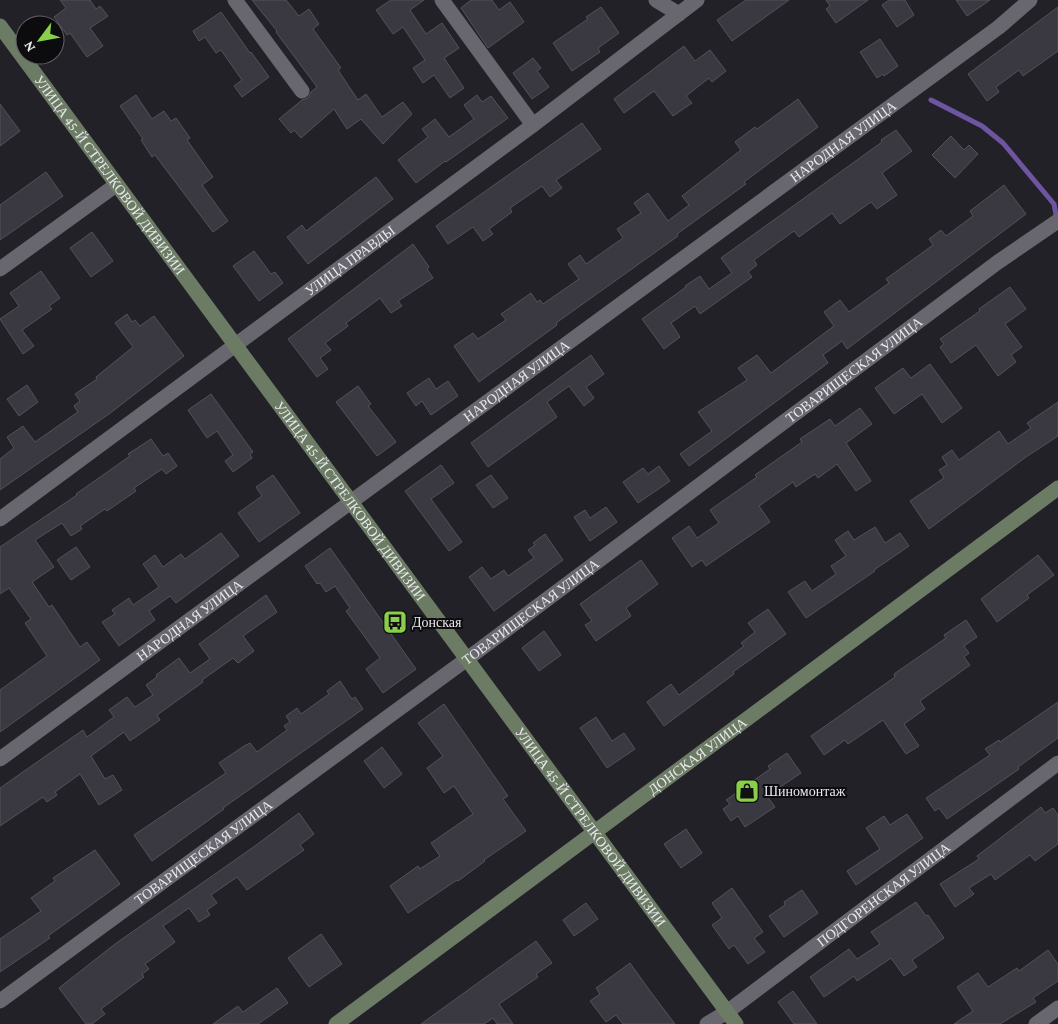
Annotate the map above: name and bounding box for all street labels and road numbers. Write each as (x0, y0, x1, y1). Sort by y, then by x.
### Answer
street label: УЛИЦА 45-Й СТРЕЛКОВОЙ ДИВИЗИИ (31, 72, 189, 278)
street label: НАРОДНАЯ УЛИЦА (787, 97, 900, 186)
street label: УЛИЦА ПРАВДЫ (302, 222, 398, 299)
street label: ТОВАРИЩЕСКАЯ УЛИЦА (782, 313, 926, 426)
street label: НАРОДНАЯ УЛИЦА (460, 336, 573, 425)
street label: УЛИЦА 45-Й СТРЕЛКОВОЙ ДИВИЗИИ (271, 398, 429, 604)
street label: ТОВАРИЩЕСКАЯ УЛИЦА (459, 555, 603, 668)
street label: НАРОДНАЯ УЛИЦА (133, 575, 246, 664)
street label: ДОНСКАЯ УЛИЦА (645, 713, 750, 798)
street label: УЛИЦА 45-Й СТРЕЛКОВОЙ ДИВИЗИИ (512, 724, 669, 930)
street label: ТОВАРИЩЕСКАЯ УЛИЦА (131, 796, 276, 908)
street label: ПОДГОРЕНСКАЯ УЛИЦА (814, 839, 954, 950)

